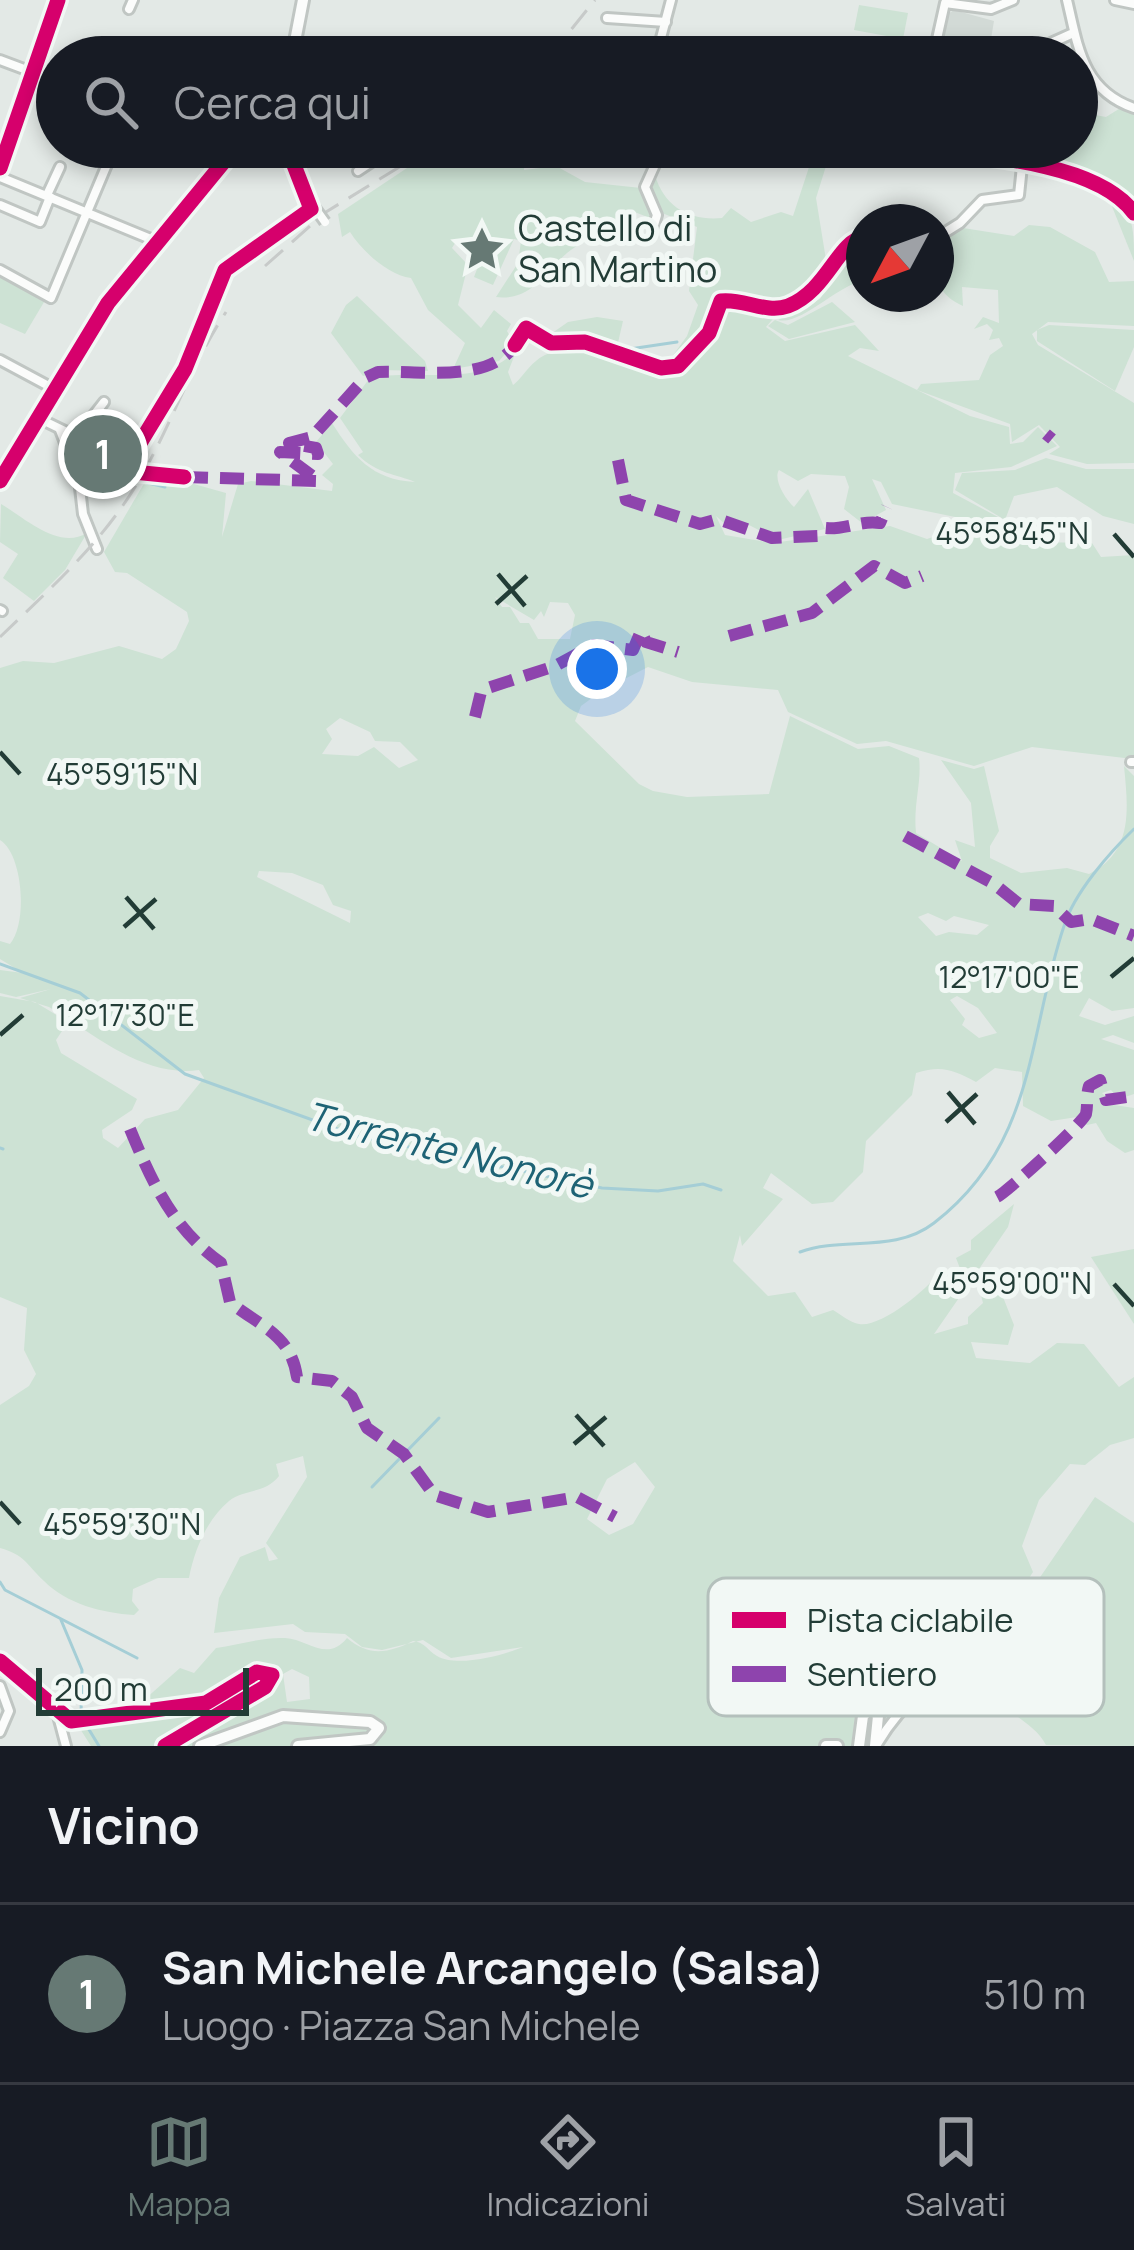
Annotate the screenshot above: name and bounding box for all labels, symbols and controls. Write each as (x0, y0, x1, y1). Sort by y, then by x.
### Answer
search box (36, 36, 1098, 168)
icon: search (78, 69, 144, 135)
text: Cerca qui (174, 71, 371, 133)
place label: Castello di San Martino (518, 203, 717, 293)
north arrow (846, 204, 954, 312)
place icon: Castello di San Martino (457, 224, 507, 274)
pin: 1 (64, 409, 142, 499)
text: 45°58'45"N (935, 512, 1089, 553)
your location (567, 639, 627, 699)
text: 45°59'15"N (46, 753, 198, 794)
text: 12°17'00"E (939, 956, 1079, 997)
text: 12°17'30"E (55, 994, 195, 1035)
water label: Torrente Nonorè (300, 1087, 601, 1211)
text: 45°59'00"N (932, 1262, 1092, 1303)
text: 45°59'30"N (43, 1503, 201, 1544)
legend (708, 1578, 1104, 1716)
text: Pista ciclabile (807, 1597, 1014, 1642)
text: Sentiero (807, 1651, 937, 1696)
scale bar (36, 1662, 249, 1715)
text: 200 m (54, 1666, 148, 1711)
text: Vicino (48, 1790, 200, 1859)
text: San Michele Arcangelo (Salsa) (162, 1936, 825, 1998)
text: 1 (78, 1967, 96, 2021)
text: 510 m (984, 1967, 1086, 2021)
text: Luogo · Piazza San Michele (162, 1998, 641, 2052)
tab: Mappa (128, 2109, 231, 2226)
tab: Indicazioni (487, 2109, 650, 2226)
tab: Salvati (905, 2109, 1006, 2226)

